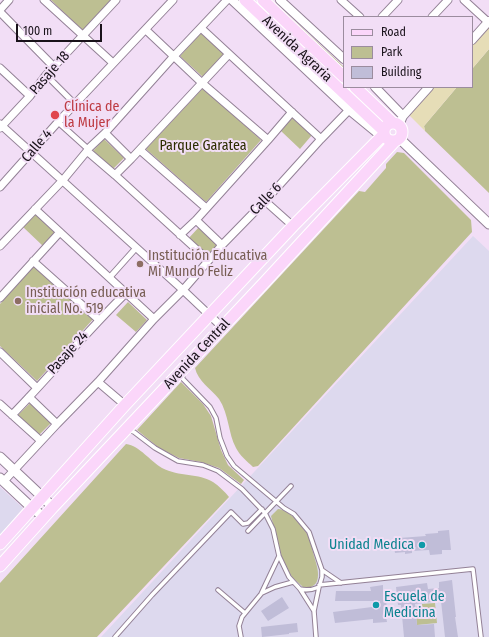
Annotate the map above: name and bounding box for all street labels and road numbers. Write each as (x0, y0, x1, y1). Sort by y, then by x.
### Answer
street label: Avenida Agraria (259, 12, 335, 86)
street label: Pasaje 18 (27, 48, 73, 98)
street label: Calle 4 (18, 126, 56, 166)
street label: Calle 6 (247, 179, 285, 219)
street label: Avenida Central (160, 316, 234, 392)
street label: Pasaje 24 (44, 328, 92, 378)

